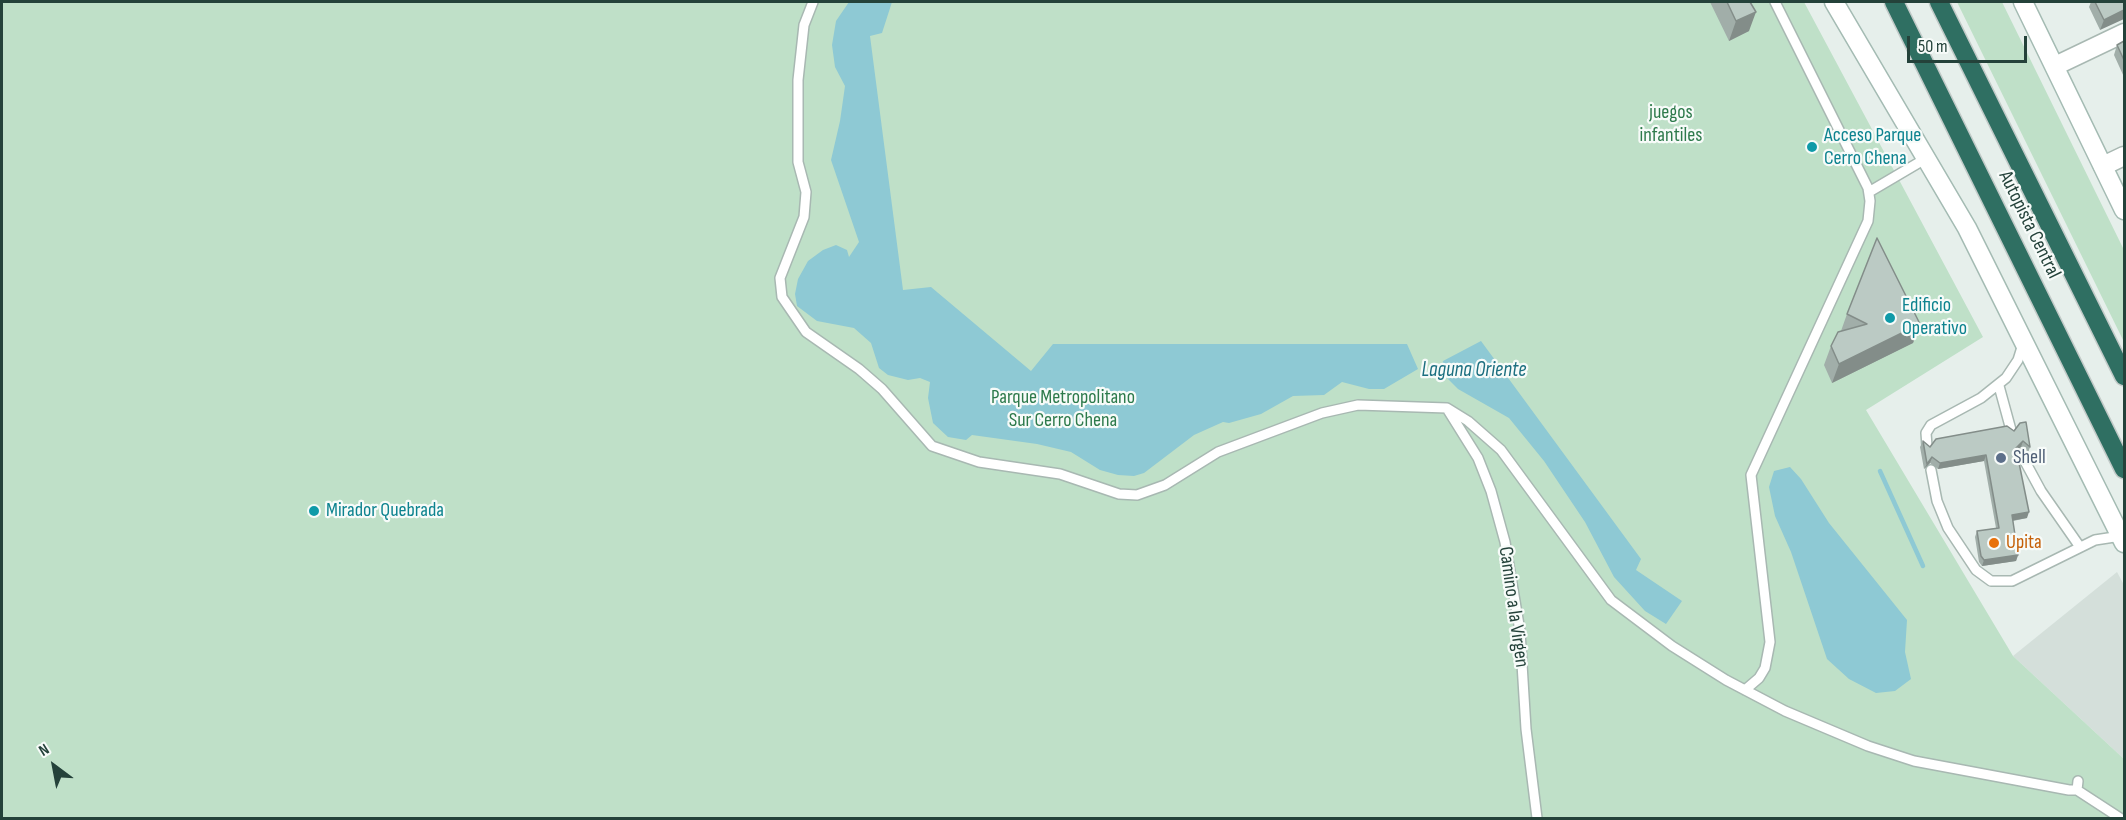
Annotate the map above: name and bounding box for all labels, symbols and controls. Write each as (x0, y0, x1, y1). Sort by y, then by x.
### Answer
scale bar (1910, 24, 2030, 62)
text: 50 m (1918, 36, 1948, 57)
park label: juegos infantiles (1640, 101, 1702, 148)
place label: Acceso Parque Cerro Chena (1824, 124, 1921, 171)
marker: Acceso Parque Cerro Chena (1805, 140, 1819, 154)
street label: Autopista Central (1993, 167, 2065, 283)
place label: Edificio Operativo (1902, 294, 1967, 341)
marker: Edificio Operativo (1883, 311, 1897, 325)
water label: Laguna Oriente (1422, 358, 1526, 384)
park label: Parque Metropolitano Sur Cerro Chena (991, 386, 1135, 433)
place label: Shell (2013, 446, 2046, 470)
marker: Shell (1994, 451, 2008, 465)
place label: Mirador Quebrada (326, 499, 444, 523)
marker: Mirador Quebrada (307, 504, 321, 518)
place label: Upita (2006, 531, 2042, 555)
marker: Upita (1987, 536, 2001, 550)
street label: Camino a la Virgen (1493, 545, 1533, 669)
north arrow (24, 736, 84, 796)
text: N (36, 740, 53, 761)

